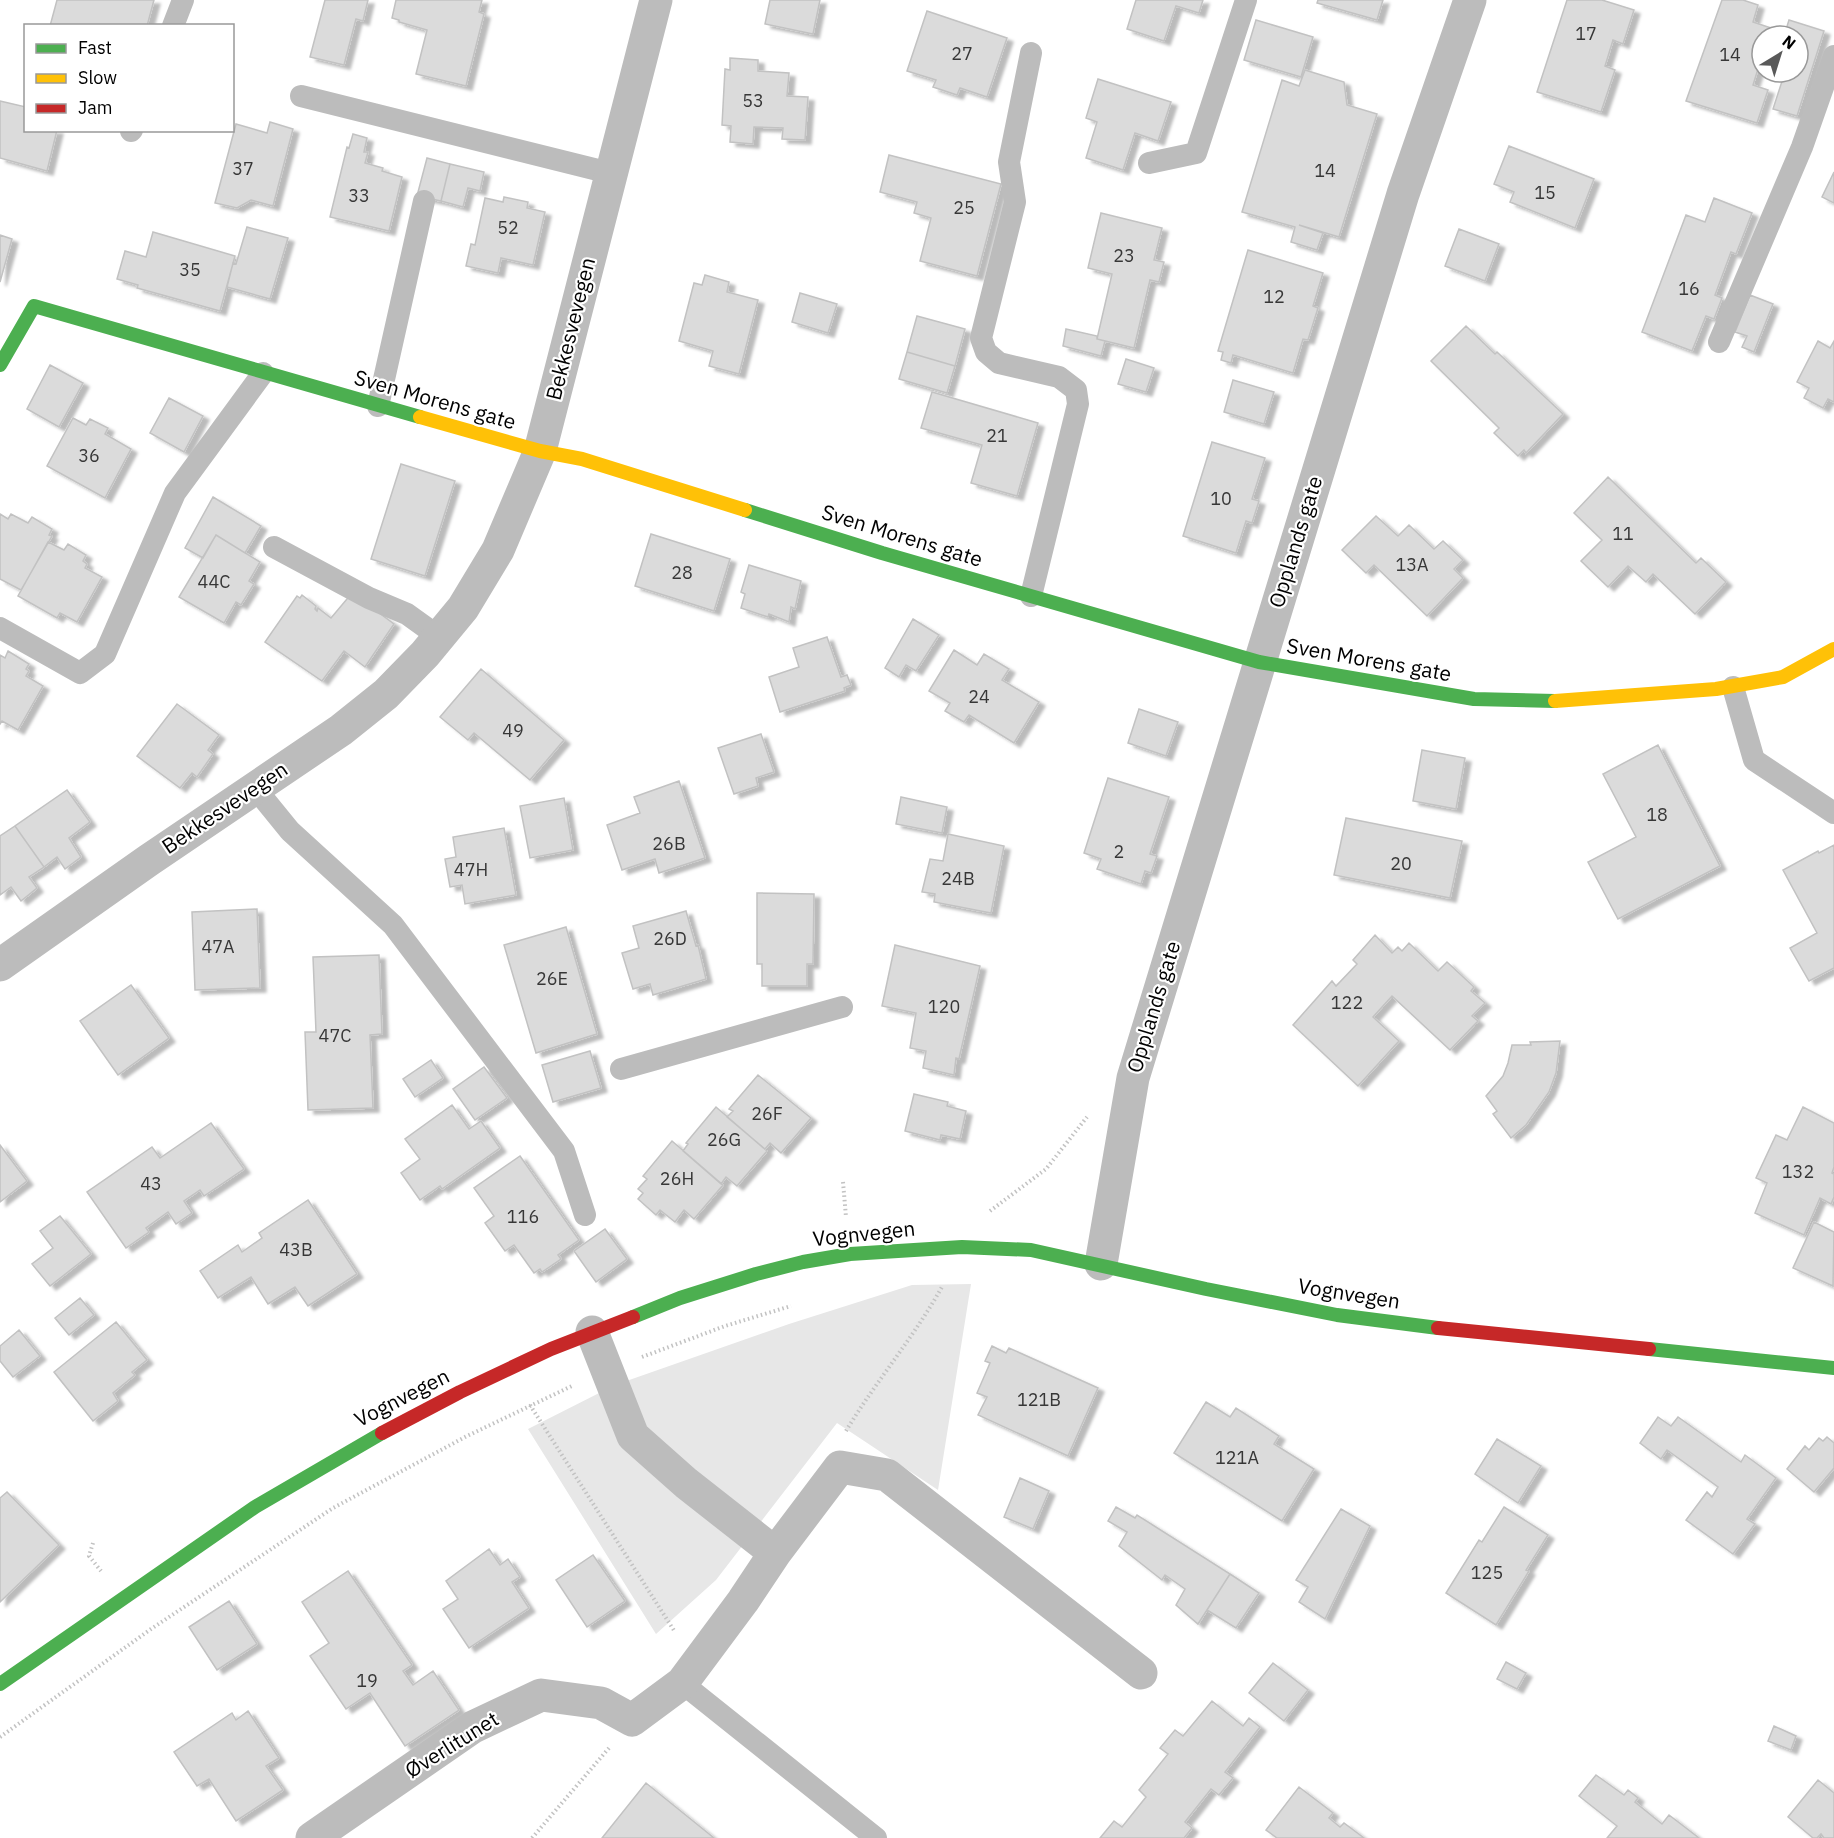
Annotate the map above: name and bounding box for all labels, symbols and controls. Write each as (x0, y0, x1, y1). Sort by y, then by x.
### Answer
house number: 17 (1575, 22, 1597, 45)
legend (24, 24, 234, 132)
north arrow (1750, 24, 1810, 84)
text: N (1779, 31, 1800, 54)
text: Fast (78, 36, 112, 59)
house number: 27 (951, 42, 973, 65)
house number: 14 (1719, 43, 1741, 66)
text: Slow (78, 66, 117, 89)
house number: 53 (742, 89, 764, 112)
text: Jam (78, 96, 113, 119)
house number: 37 (232, 157, 254, 180)
house number: 14 (1314, 159, 1336, 182)
house number: 15 (1534, 181, 1556, 204)
house number: 33 (348, 184, 370, 207)
house number: 25 (953, 196, 975, 219)
house number: 52 (497, 216, 519, 239)
house number: 23 (1113, 244, 1135, 267)
street label: Bekkesvevegen (539, 254, 601, 403)
house number: 35 (179, 258, 201, 281)
house number: 16 (1678, 277, 1700, 300)
house number: 12 (1263, 285, 1285, 308)
street label: Sven Morens gate (351, 363, 519, 435)
house number: 21 (986, 424, 1008, 447)
house number: 36 (78, 444, 100, 467)
street label: Opplands gate (1262, 472, 1328, 611)
house number: 10 (1210, 487, 1232, 510)
street label: Sven Morens gate (818, 497, 986, 573)
house number: 11 (1612, 522, 1634, 545)
house number: 13A (1395, 553, 1429, 576)
house number: 28 (671, 561, 693, 584)
house number: 44C (198, 570, 230, 593)
street label: Sven Morens gate (1285, 631, 1454, 687)
house number: 24 (968, 685, 990, 708)
house number: 49 (502, 719, 524, 742)
street label: Bekkesvevegen (156, 755, 293, 860)
house number: 18 (1646, 803, 1668, 826)
house number: 26B (652, 832, 686, 855)
house number: 2 (1114, 840, 1124, 863)
house number: 20 (1390, 852, 1412, 875)
house number: 47H (454, 858, 488, 881)
house number: 24B (941, 867, 975, 890)
house number: 26D (653, 927, 687, 950)
house number: 47A (201, 935, 235, 958)
street label: Opplands gate (1120, 937, 1186, 1076)
house number: 26E (536, 967, 568, 990)
house number: 122 (1331, 991, 1363, 1014)
house number: 120 (928, 995, 960, 1018)
house number: 47C (319, 1024, 351, 1047)
house number: 26F (751, 1102, 783, 1125)
house number: 26G (707, 1128, 741, 1151)
house number: 132 (1782, 1160, 1814, 1183)
house number: 26H (660, 1167, 694, 1190)
house number: 43 (140, 1172, 162, 1195)
house number: 116 (507, 1205, 539, 1228)
street label: Vognvegen (811, 1214, 917, 1252)
house number: 43B (279, 1238, 313, 1261)
street label: Vognvegen (1296, 1271, 1402, 1315)
street label: Vognvegen (349, 1361, 454, 1433)
house number: 121B (1017, 1388, 1061, 1411)
house number: 121A (1215, 1446, 1259, 1469)
house number: 125 (1471, 1561, 1503, 1584)
house number: 19 (356, 1669, 378, 1692)
street label: Øverlitunet (399, 1704, 504, 1784)

